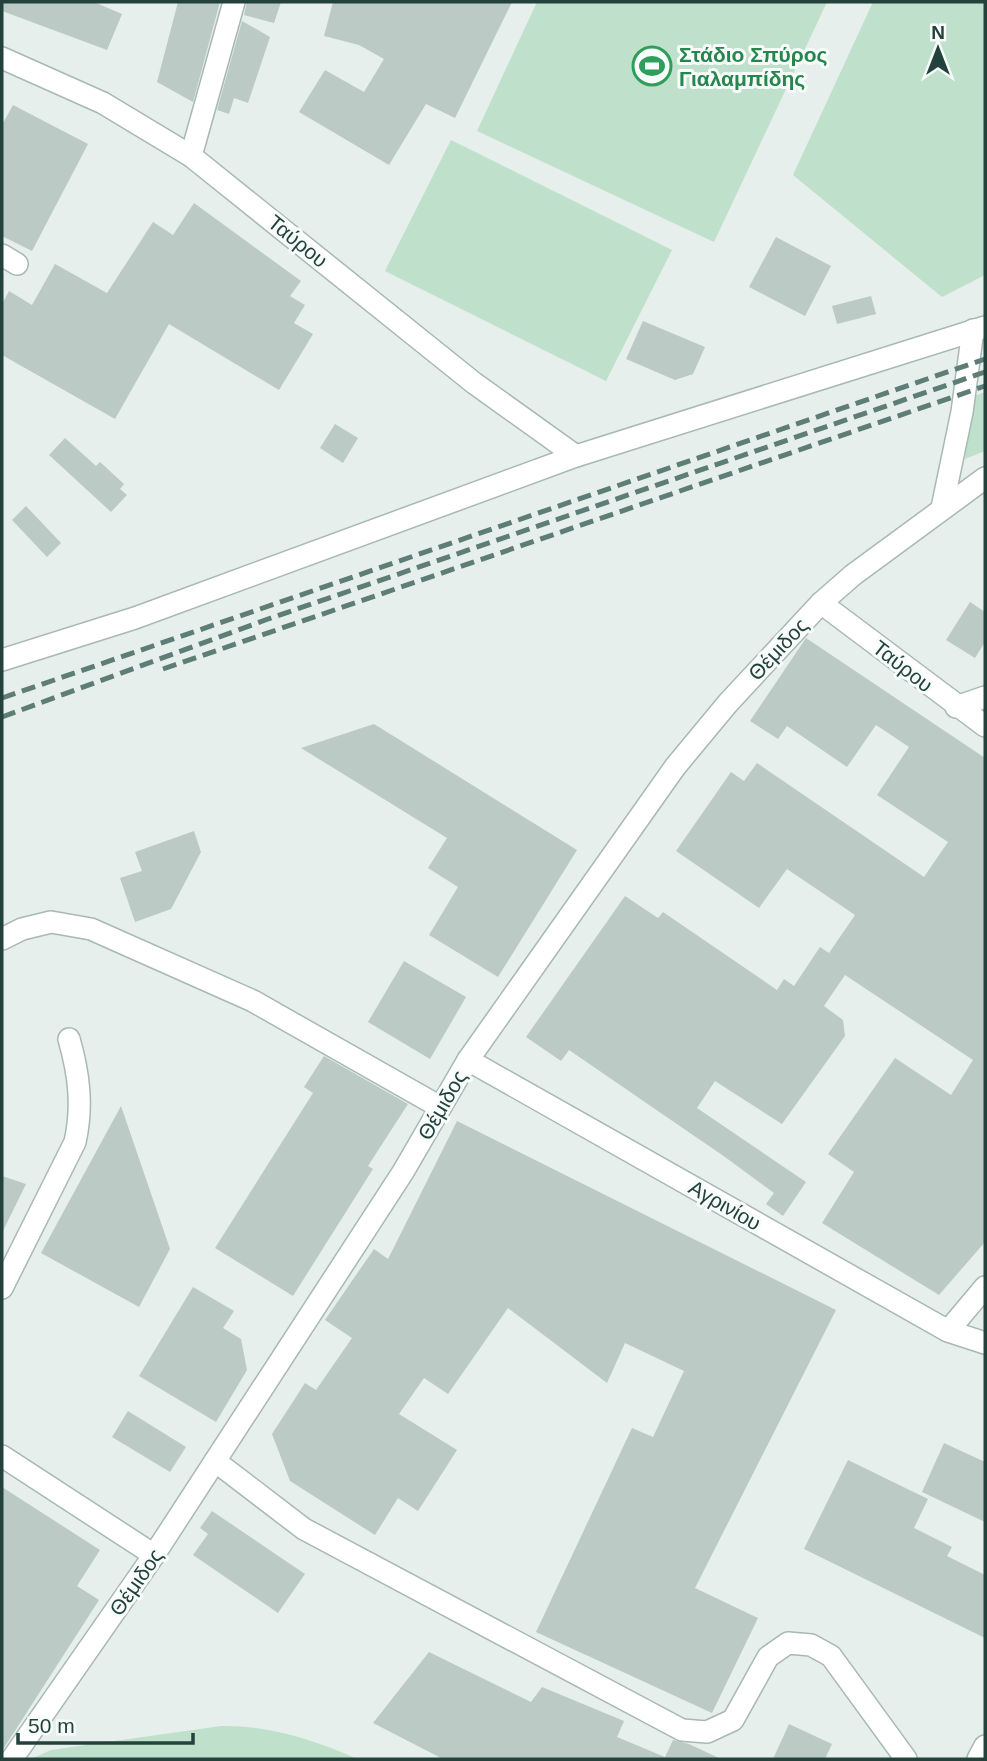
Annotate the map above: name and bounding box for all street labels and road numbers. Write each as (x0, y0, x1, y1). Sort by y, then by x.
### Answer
street label: Ταύρου (264, 210, 332, 272)
street label: Θέμιδος (744, 613, 812, 685)
street label: Ταύρου (869, 636, 937, 696)
street label: Θέμιδος (413, 1066, 471, 1144)
street label: Αγρινίου (685, 1175, 765, 1235)
street label: Θέμιδος (105, 1544, 167, 1620)

